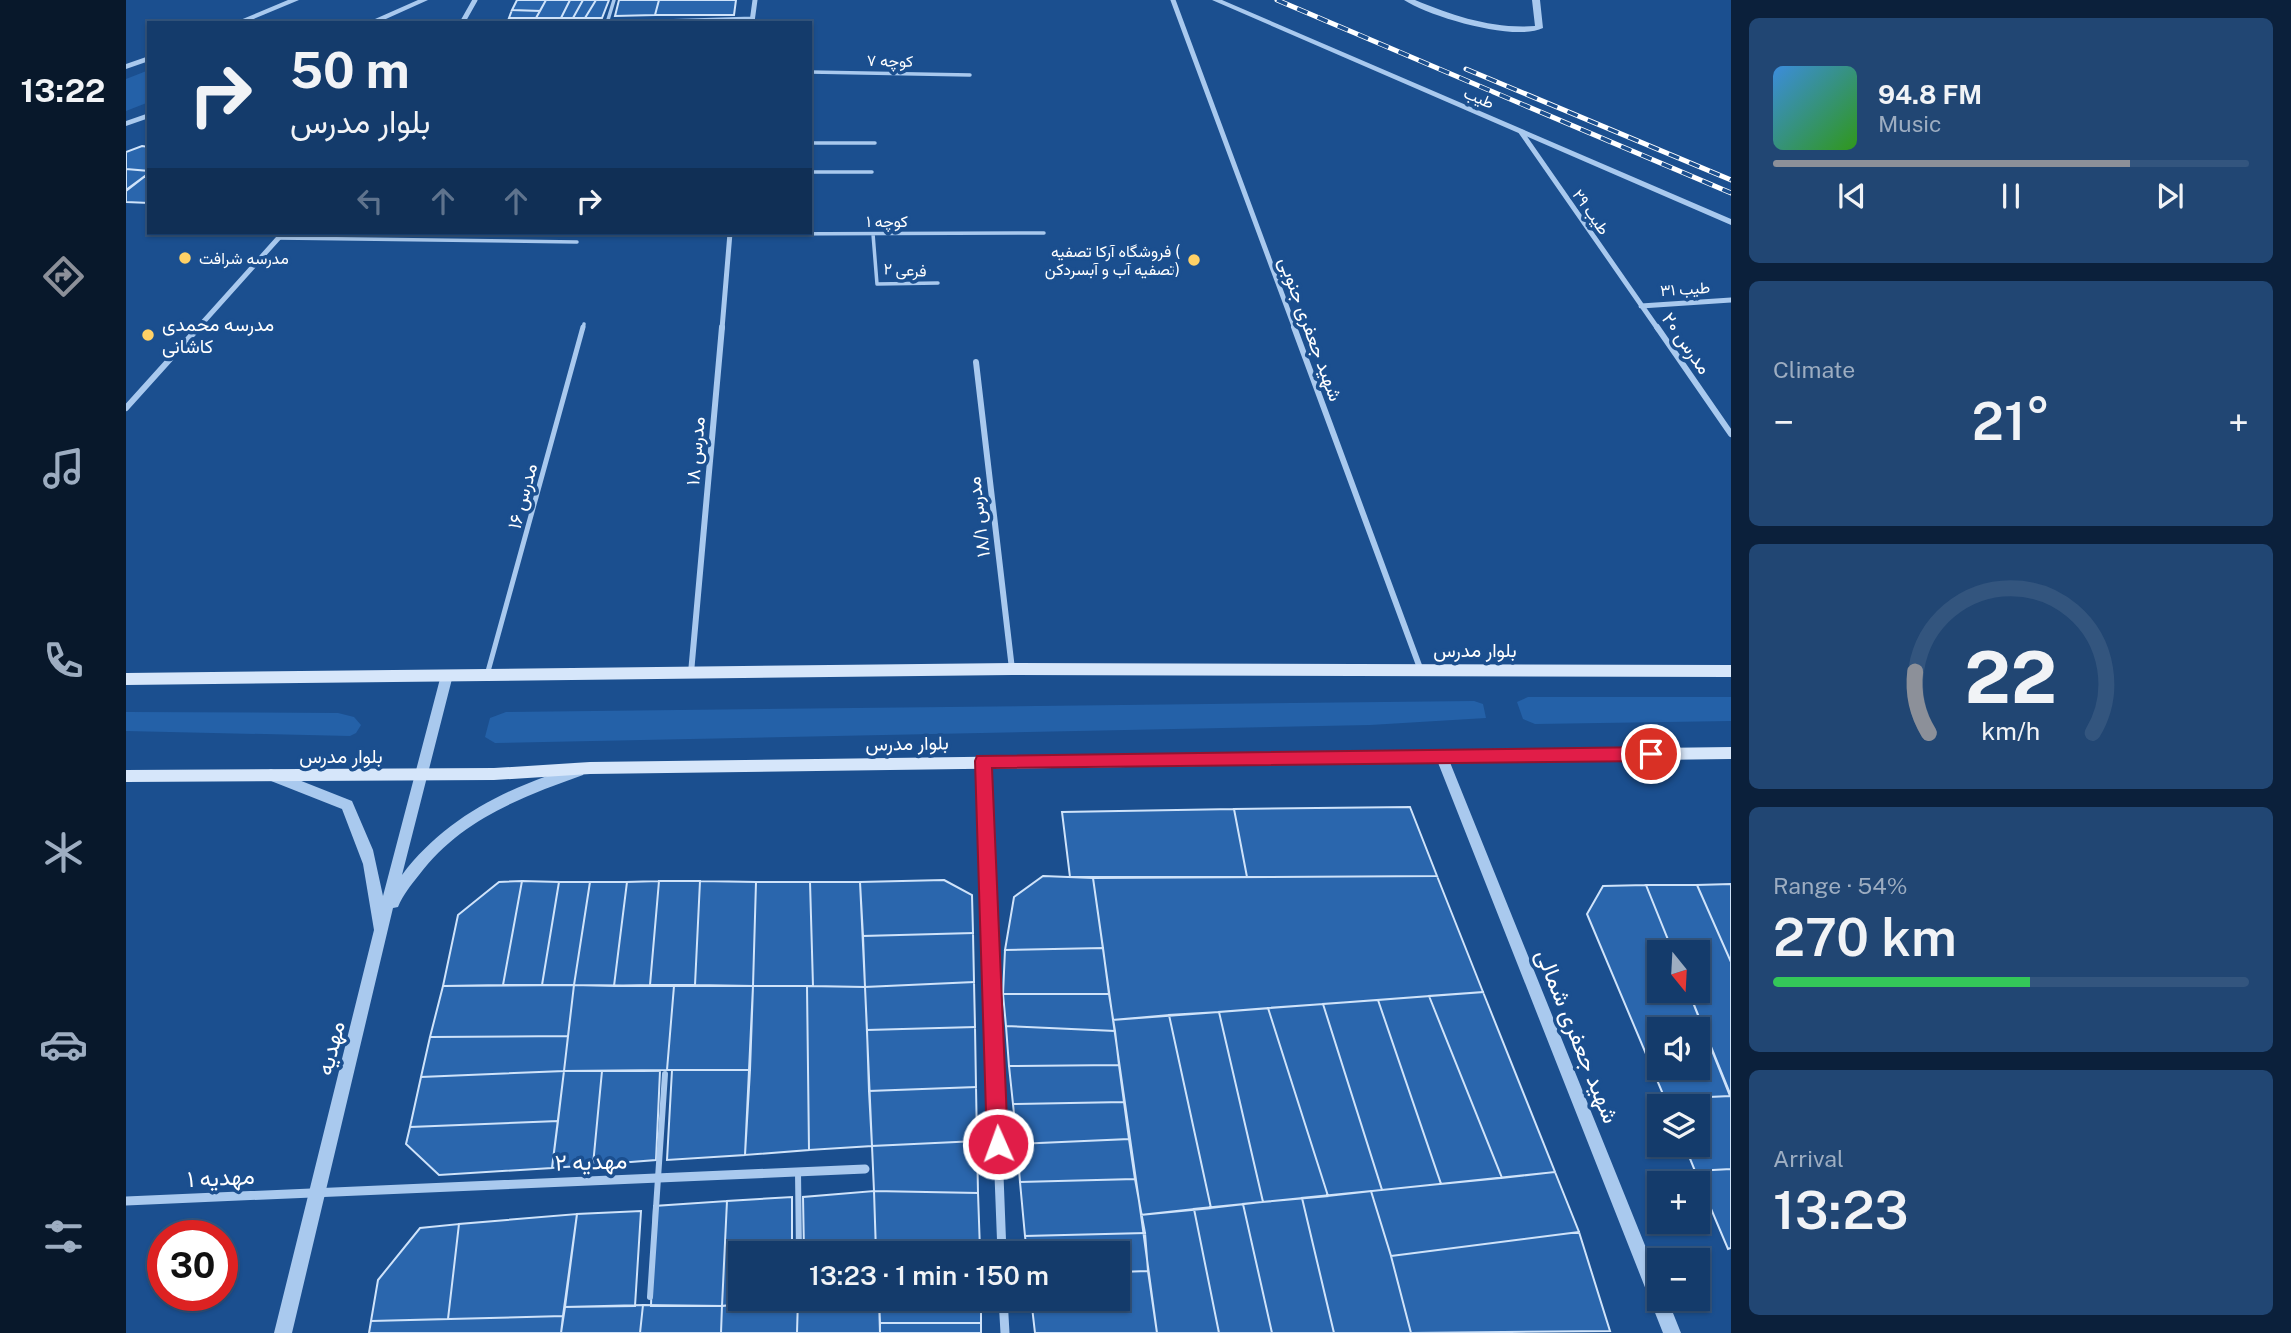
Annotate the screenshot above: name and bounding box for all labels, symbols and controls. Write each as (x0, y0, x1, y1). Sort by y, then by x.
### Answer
text: 50 m (290, 41, 410, 99)
icon: right (175, 49, 266, 140)
street label: کوچه ۷ (867, 51, 913, 73)
text: 13:22 (21, 72, 105, 109)
text: 94.8 FM (1878, 79, 1982, 110)
street label: طیب (1461, 83, 1497, 113)
text: بلوار مدرس (290, 103, 430, 140)
text: Music (1878, 110, 1942, 137)
icon: previous (1833, 177, 1871, 215)
icon: pause (1992, 177, 2030, 215)
icon: next (2151, 177, 2189, 215)
icon: left (351, 182, 389, 220)
icon: ahead (424, 182, 462, 220)
icon: ahead (497, 182, 535, 220)
icon: right (570, 182, 608, 220)
street label: طیب ۲۹ (1569, 186, 1613, 238)
street label: کوچه ۱ (866, 212, 908, 233)
place label: فروشگاه آرکا تصفیه ( تصفیه آب و آبسردکن) (1045, 242, 1180, 280)
place label: مدرسه شرافت (199, 249, 289, 269)
marker: مدرسه شرافت (177, 250, 193, 266)
icon: directions (39, 252, 88, 301)
marker: فروشگاه آرکا تصفیه ( تصفیه آب و آبسردکن) (1186, 252, 1202, 268)
street label: شهید جعفری جنوبی (1274, 254, 1347, 404)
street label: فرعی ۲ (883, 259, 927, 282)
street label: طیب ۳۱ (1659, 278, 1711, 300)
street label: مدرس ۲۰ (1657, 308, 1716, 379)
place label: مدرسه محمدی کاشانی (162, 313, 274, 358)
marker: مدرسه محمدی کاشانی (140, 327, 156, 343)
text: Climate (1773, 356, 1855, 383)
text: 21° (1972, 391, 2050, 452)
text: − (1773, 400, 1794, 445)
text: + (2228, 400, 2249, 445)
street label: مدرس ۱۸ (681, 416, 710, 486)
icon: music (39, 444, 88, 493)
street label: مدرس ۱۶ (503, 461, 542, 531)
street label: مدرس ۱۸/۱ (962, 475, 995, 559)
text: 22 (1965, 634, 2057, 719)
icon: phone (39, 636, 88, 685)
street label: بلوار مدرس (1433, 639, 1517, 662)
text: km/h (1982, 715, 2040, 745)
pin (1621, 724, 1681, 784)
street label: بلوار مدرس (865, 731, 949, 756)
icon: arrive (1632, 735, 1670, 773)
street label: بلوار مدرس (299, 745, 383, 768)
icon: climate (39, 828, 88, 877)
text: Range · 54% (1773, 872, 1907, 899)
text: 270 km (1773, 907, 1957, 968)
north arrow (1647, 940, 1710, 1003)
map controls (1647, 940, 1710, 1311)
street label: شهید جعفری شمالی (1529, 945, 1625, 1128)
button: sound (1647, 1017, 1710, 1080)
street label: مهدیه (310, 1018, 352, 1078)
icon: car (39, 1020, 88, 1069)
button: layers (1647, 1094, 1710, 1157)
position arrow (961, 1107, 1035, 1181)
text: Arrival (1773, 1145, 1844, 1172)
street label: مهدیه ۲ (554, 1146, 628, 1178)
street label: مهدیه ۱ (187, 1162, 255, 1194)
button: + (1647, 1171, 1710, 1234)
text: 13:23 (1773, 1180, 1908, 1241)
icon: filters (39, 1212, 88, 1261)
speed limit sign: 30 (147, 1220, 238, 1311)
button: − (1647, 1248, 1710, 1311)
text: 13:23 · 1 min · 150 m (809, 1260, 1049, 1291)

